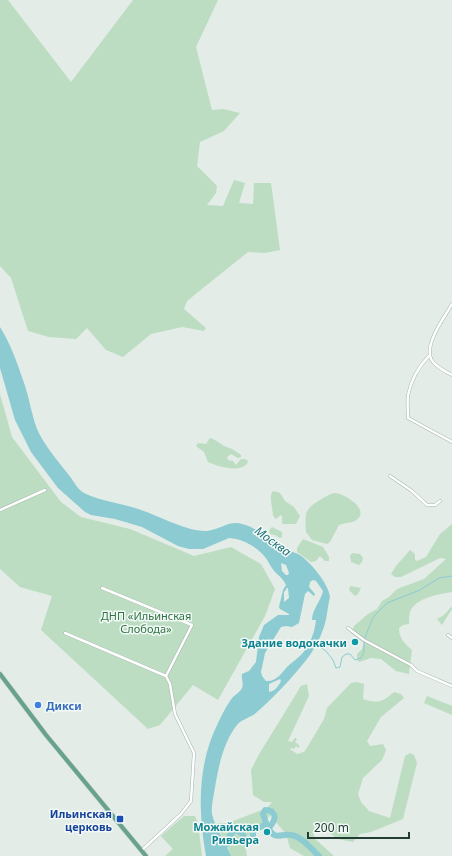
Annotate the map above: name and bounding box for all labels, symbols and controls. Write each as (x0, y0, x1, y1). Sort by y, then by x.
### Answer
water label: Москва (251, 522, 295, 560)
park label: ДНП «Ильинская Слобода» (101, 608, 191, 636)
place label: Здание водокачки (242, 635, 347, 650)
marker: Здание водокачки (350, 637, 360, 647)
place label: Дикси (46, 698, 82, 713)
marker: Дикси (33, 700, 43, 710)
place label: Ильинская церковь (50, 806, 112, 834)
marker: Ильинская церковь (115, 814, 125, 824)
scale bar (308, 814, 409, 840)
place label: Можайская Ривьера (193, 819, 259, 847)
text: 200 m (314, 819, 349, 836)
marker: Можайская Ривьера (262, 827, 272, 837)

